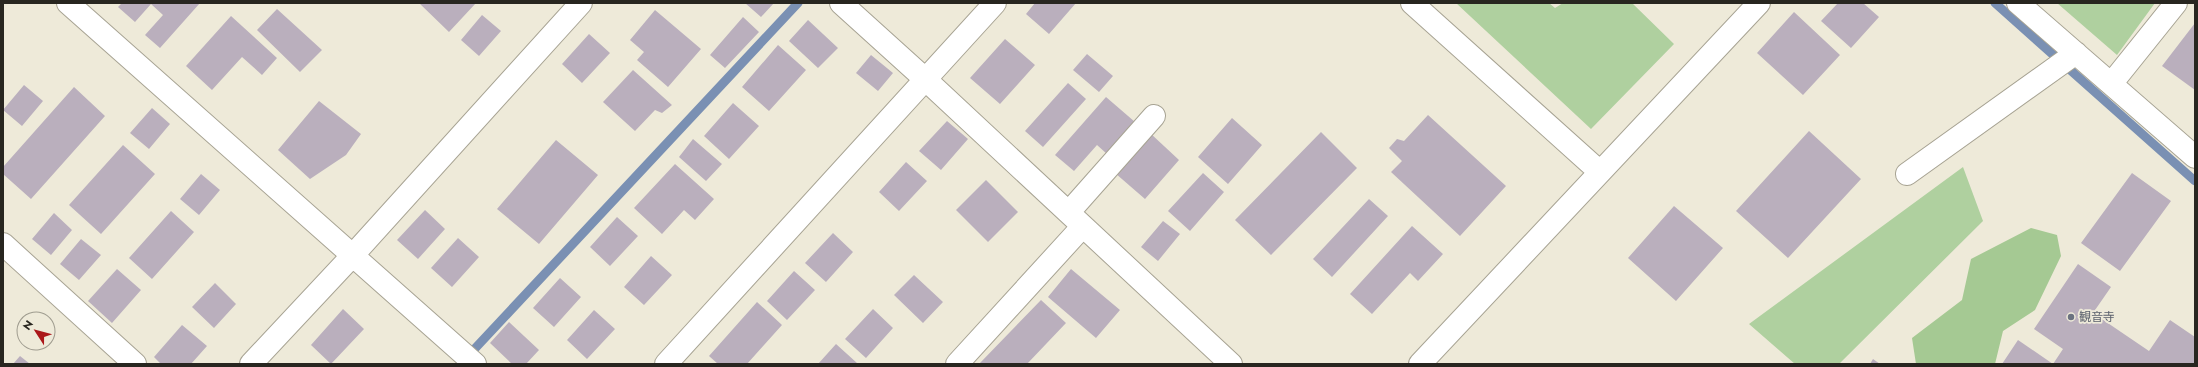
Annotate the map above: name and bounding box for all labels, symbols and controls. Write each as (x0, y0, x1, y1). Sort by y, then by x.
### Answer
place label: 観音寺 (2079, 308, 2115, 326)
north arrow (16, 311, 56, 351)
marker: 観音寺 (2066, 312, 2076, 322)
text: N (19, 317, 37, 333)

